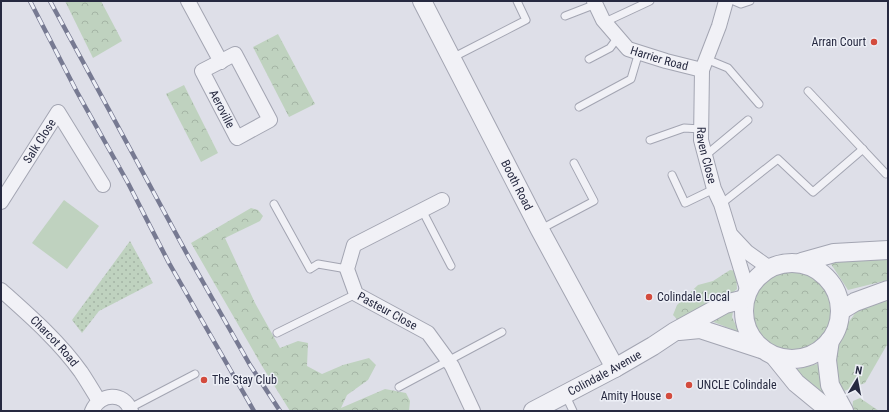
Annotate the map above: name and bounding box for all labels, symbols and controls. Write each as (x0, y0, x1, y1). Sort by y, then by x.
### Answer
place label: Arran Court (812, 35, 866, 49)
marker: Arran Court (869, 37, 879, 47)
street label: Harrier Road (629, 43, 690, 73)
street label: Aeroville (206, 88, 238, 131)
street label: Salk Close (20, 116, 59, 166)
street label: Raven Close (694, 127, 719, 186)
street label: Booth Road (498, 157, 536, 213)
street label: Pasteur Close (355, 289, 420, 333)
place label: Colindale Local (657, 290, 730, 304)
marker: Colindale Local (644, 292, 654, 302)
street label: Charcot Road (27, 313, 81, 369)
street label: Colindale Avenue (565, 347, 644, 399)
north arrow (837, 360, 877, 400)
text: N (854, 364, 863, 378)
place label: The Stay Club (212, 373, 277, 387)
marker: The Stay Club (199, 375, 209, 385)
place label: UNCLE Colindale (697, 378, 777, 392)
marker: UNCLE Colindale (684, 380, 694, 390)
place label: Amity House (601, 389, 661, 403)
marker: Amity House (664, 391, 674, 401)

